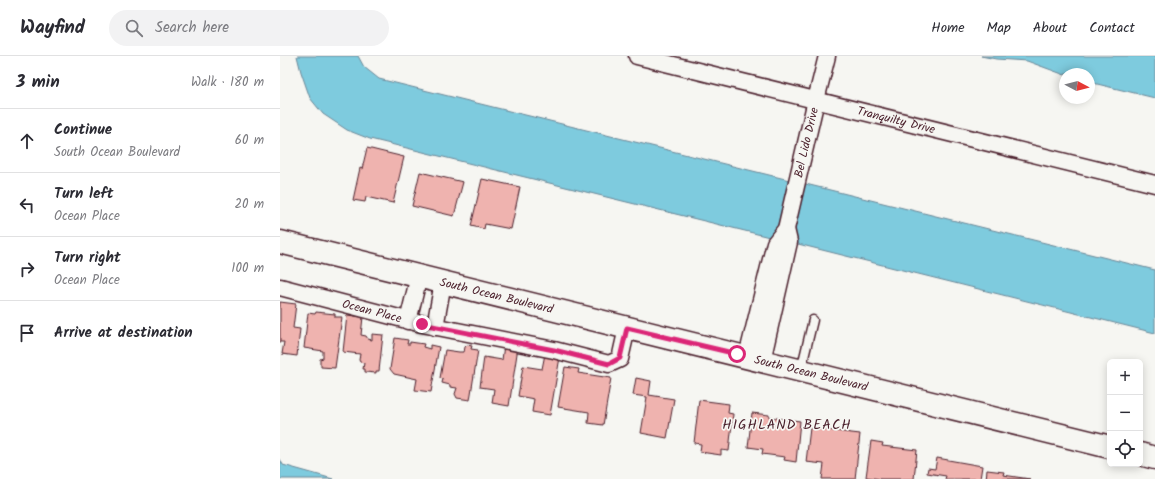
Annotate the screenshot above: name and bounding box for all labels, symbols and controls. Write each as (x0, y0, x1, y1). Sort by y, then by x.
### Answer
search box (109, 10, 389, 46)
text: Wayfind (20, 13, 85, 43)
text: Search here (155, 16, 229, 40)
icon: search (123, 17, 145, 39)
text: Home (931, 17, 965, 39)
text: Map (987, 17, 1011, 39)
text: About (1033, 17, 1067, 39)
text: Contact (1089, 17, 1135, 39)
north arrow (1059, 68, 1095, 104)
text: 3 min (16, 69, 60, 96)
text: Walk · 180 m (191, 72, 264, 93)
street label: Tranquilty Drive (855, 101, 938, 139)
street label: Bel Lido Drive (789, 105, 824, 180)
text: Continue (54, 118, 112, 142)
icon: ahead (16, 130, 38, 152)
text: 60 m (235, 130, 264, 151)
text: South Ocean Boulevard (54, 142, 180, 163)
text: Turn left (54, 182, 114, 206)
icon: left (16, 194, 38, 216)
text: 20 m (234, 194, 264, 215)
text: Ocean Place (54, 206, 120, 227)
text: Turn right (54, 246, 121, 270)
icon: right (16, 258, 38, 280)
text: 100 m (231, 258, 264, 279)
text: Ocean Place (54, 270, 120, 291)
street label: South Ocean Boulevard (438, 272, 556, 319)
street label: Ocean Place (340, 294, 404, 328)
route end (413, 315, 431, 333)
text: Arrive at destination (54, 321, 193, 345)
icon: arrive (16, 322, 38, 344)
route start (728, 345, 746, 363)
street label: South Ocean Boulevard (752, 350, 871, 397)
map controls (1107, 359, 1143, 467)
button: + (1107, 359, 1143, 395)
button: − (1107, 395, 1143, 431)
district label: HIGHLAND BEACH (722, 414, 852, 436)
button: locate (1107, 431, 1143, 467)

